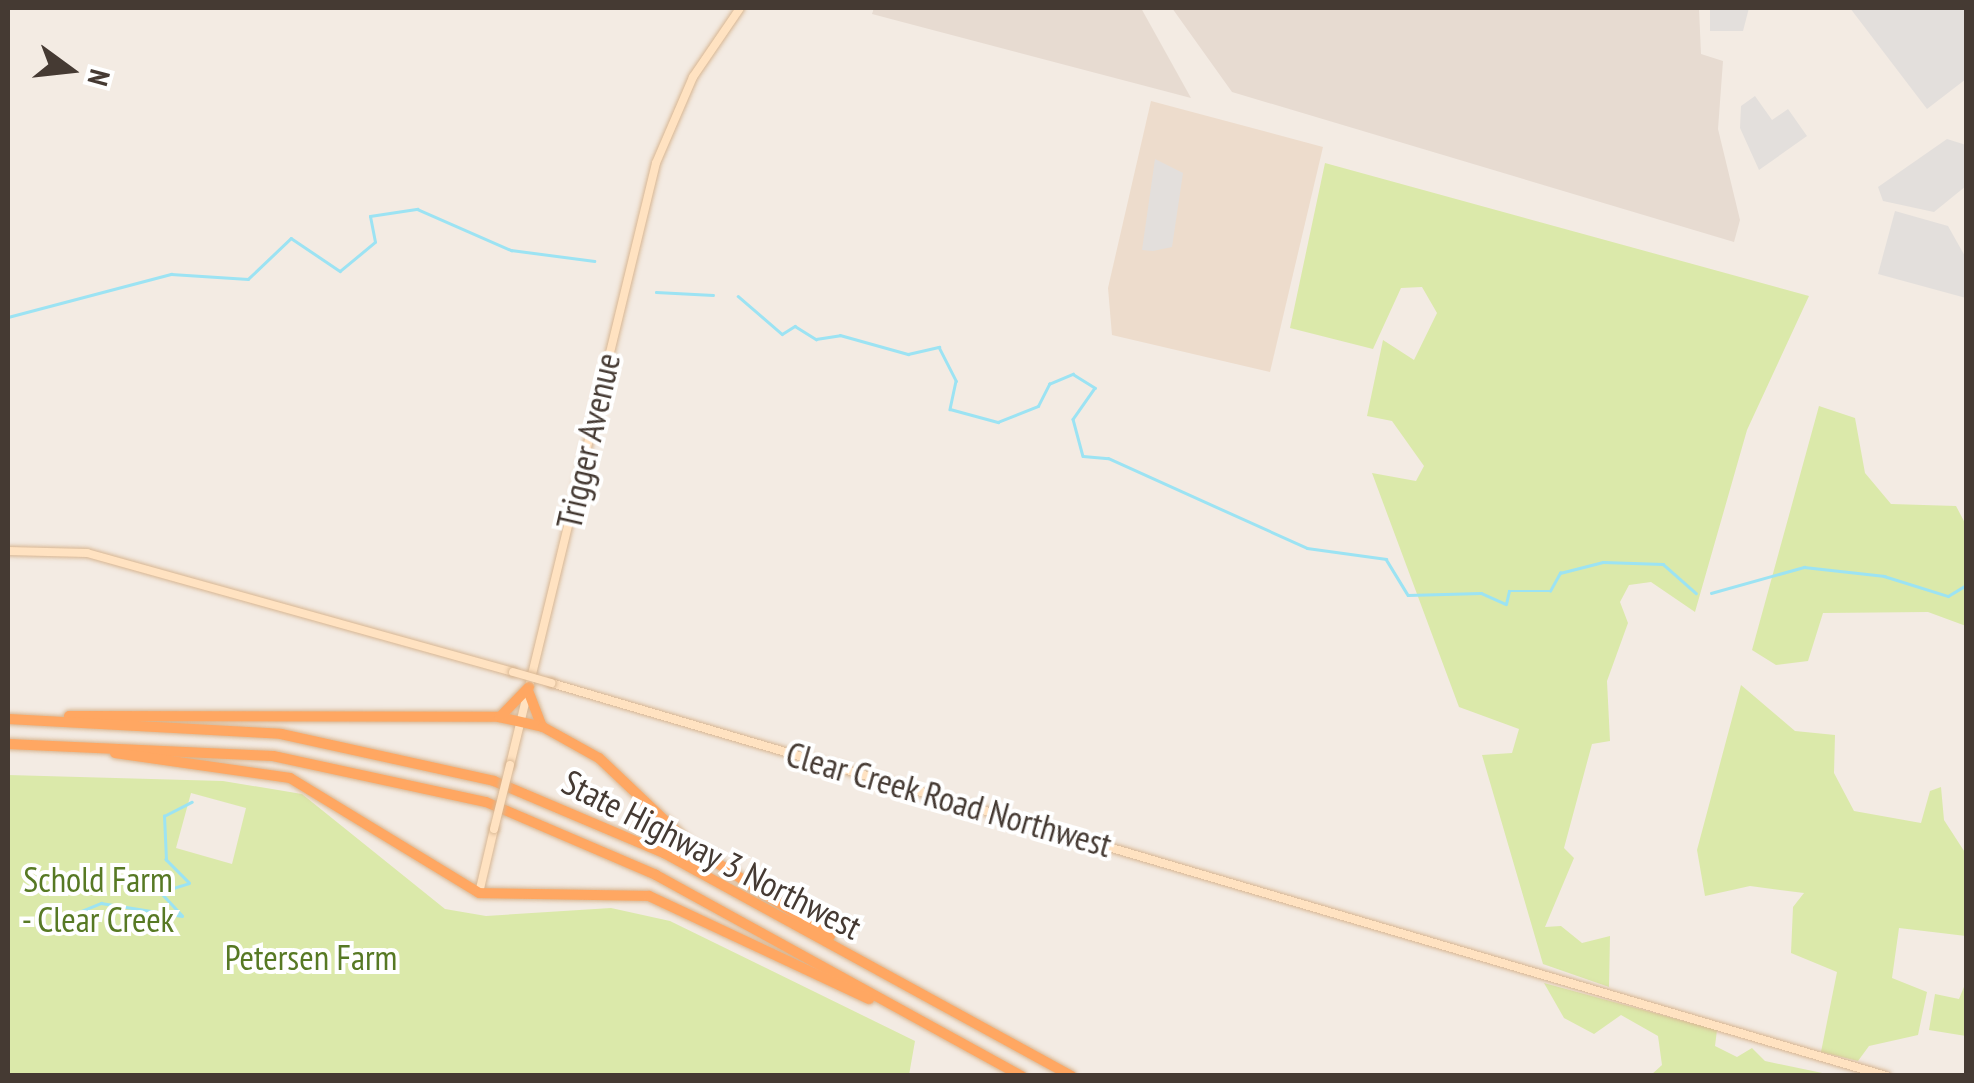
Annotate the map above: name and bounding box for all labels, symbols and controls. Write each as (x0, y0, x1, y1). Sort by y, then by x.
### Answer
north arrow (20, 20, 120, 120)
text: N (80, 66, 119, 90)
street label: Trigger Avenue (547, 349, 629, 533)
street label: Clear Creek Road Northwest (781, 732, 1117, 866)
street label: State Highway 3 Northwest (555, 760, 869, 948)
park label: Schold Farm - Clear Creek (21, 858, 175, 940)
park label: Petersen Farm (225, 936, 397, 978)

